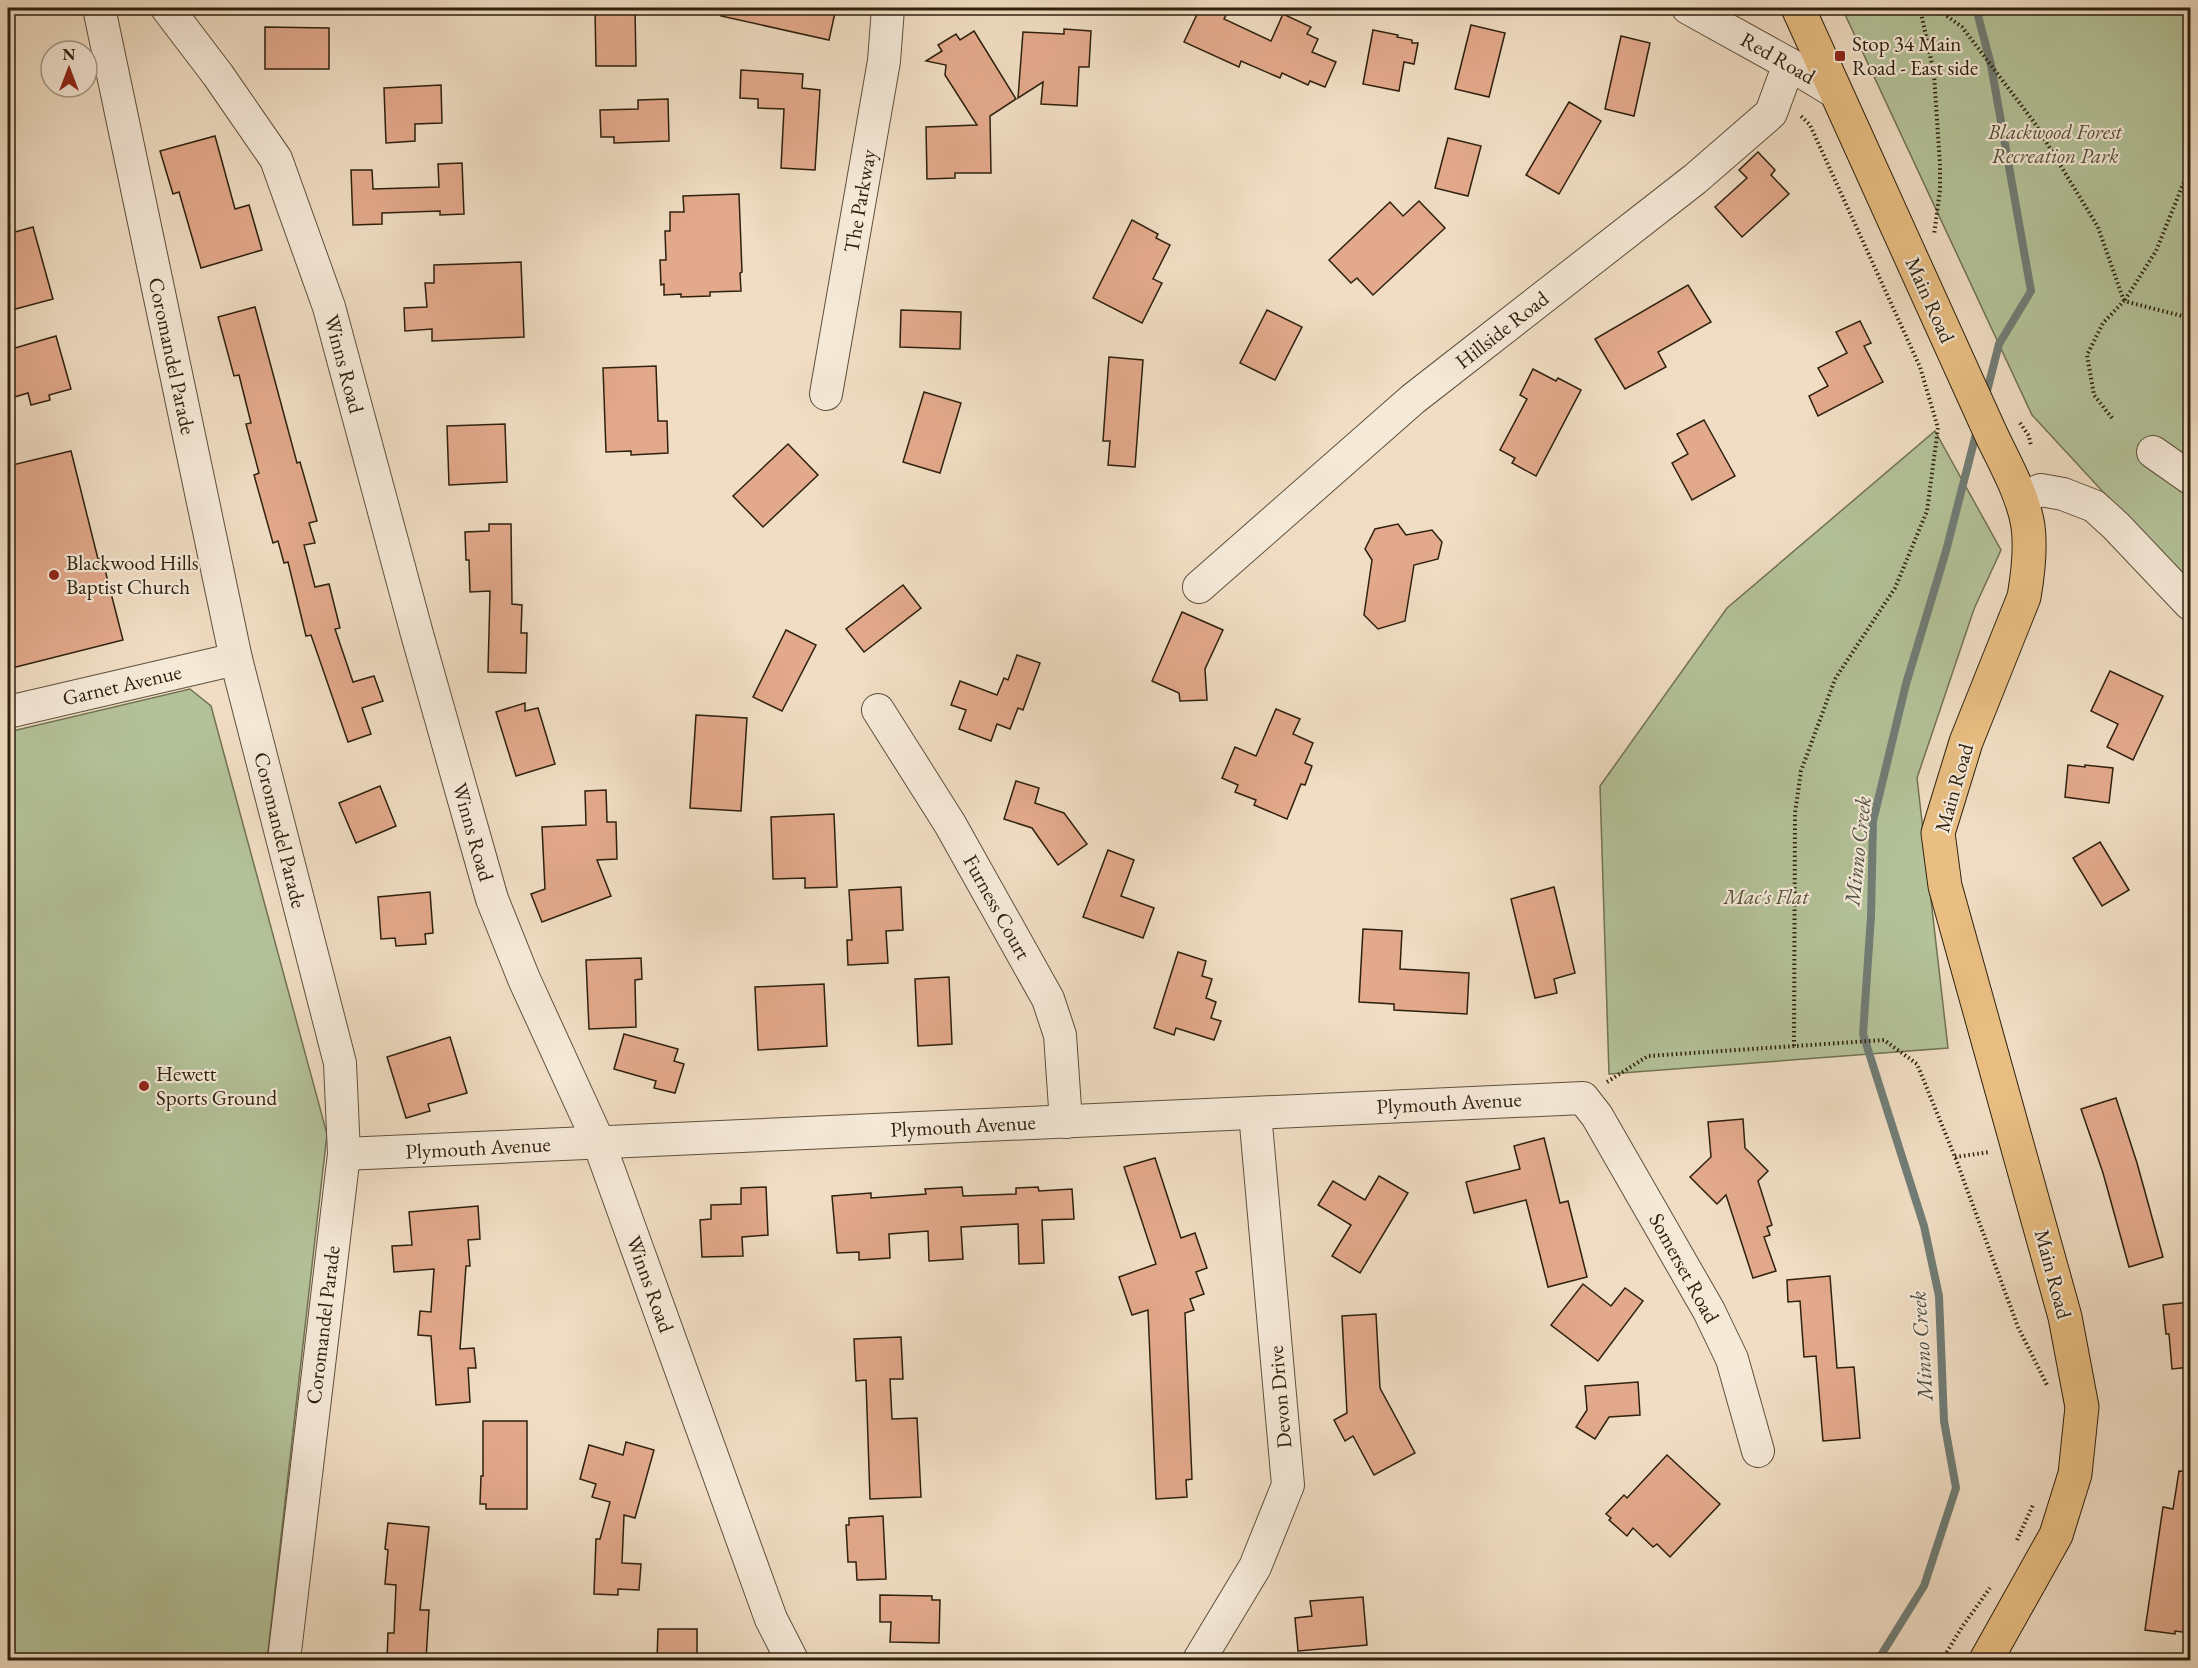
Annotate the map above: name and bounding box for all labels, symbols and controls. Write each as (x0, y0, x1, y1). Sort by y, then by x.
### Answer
street label: Red Road (1736, 25, 1821, 90)
place label: Stop 34 Main Road - East side (1852, 30, 1978, 81)
north arrow (39, 39, 99, 99)
text: N (63, 44, 76, 65)
marker: Stop 34 Main Road - East side (1833, 49, 1847, 63)
park label: Blackwood Forest Recreation Park (1987, 118, 2123, 169)
street label: The Parkway (837, 146, 882, 255)
street label: Main Road (1900, 253, 1962, 347)
street label: Coromandel Parade (143, 275, 202, 437)
street label: Hillside Road (1450, 285, 1554, 374)
street label: Winns Road (318, 312, 371, 417)
place label: Blackwood Hills Baptist Church (66, 549, 199, 600)
marker: Blackwood Hills Baptist Church (47, 568, 61, 582)
street label: Garnet Avenue (60, 658, 184, 711)
street label: Main Road (1928, 740, 1979, 835)
street label: Coromandel Parade (248, 749, 313, 911)
street label: Winns Road (447, 780, 500, 885)
water label: Minno Creek (1837, 795, 1878, 909)
street label: Furness Court (958, 850, 1038, 964)
park label: Mac's Flat (1721, 883, 1809, 910)
place label: Hewett Sports Ground (156, 1060, 278, 1111)
marker: Hewett Sports Ground (137, 1079, 151, 1093)
street label: Plymouth Avenue (1376, 1085, 1522, 1120)
street label: Plymouth Avenue (890, 1108, 1036, 1143)
street label: Plymouth Avenue (405, 1130, 551, 1165)
street label: Somerset Road (1643, 1208, 1726, 1328)
street label: Main Road (2029, 1226, 2078, 1322)
street label: Winns Road (620, 1232, 681, 1336)
street label: Coromandel Parade (299, 1244, 346, 1406)
water label: Minno Creek (1903, 1290, 1940, 1404)
street label: Devon Drive (1262, 1344, 1297, 1450)

